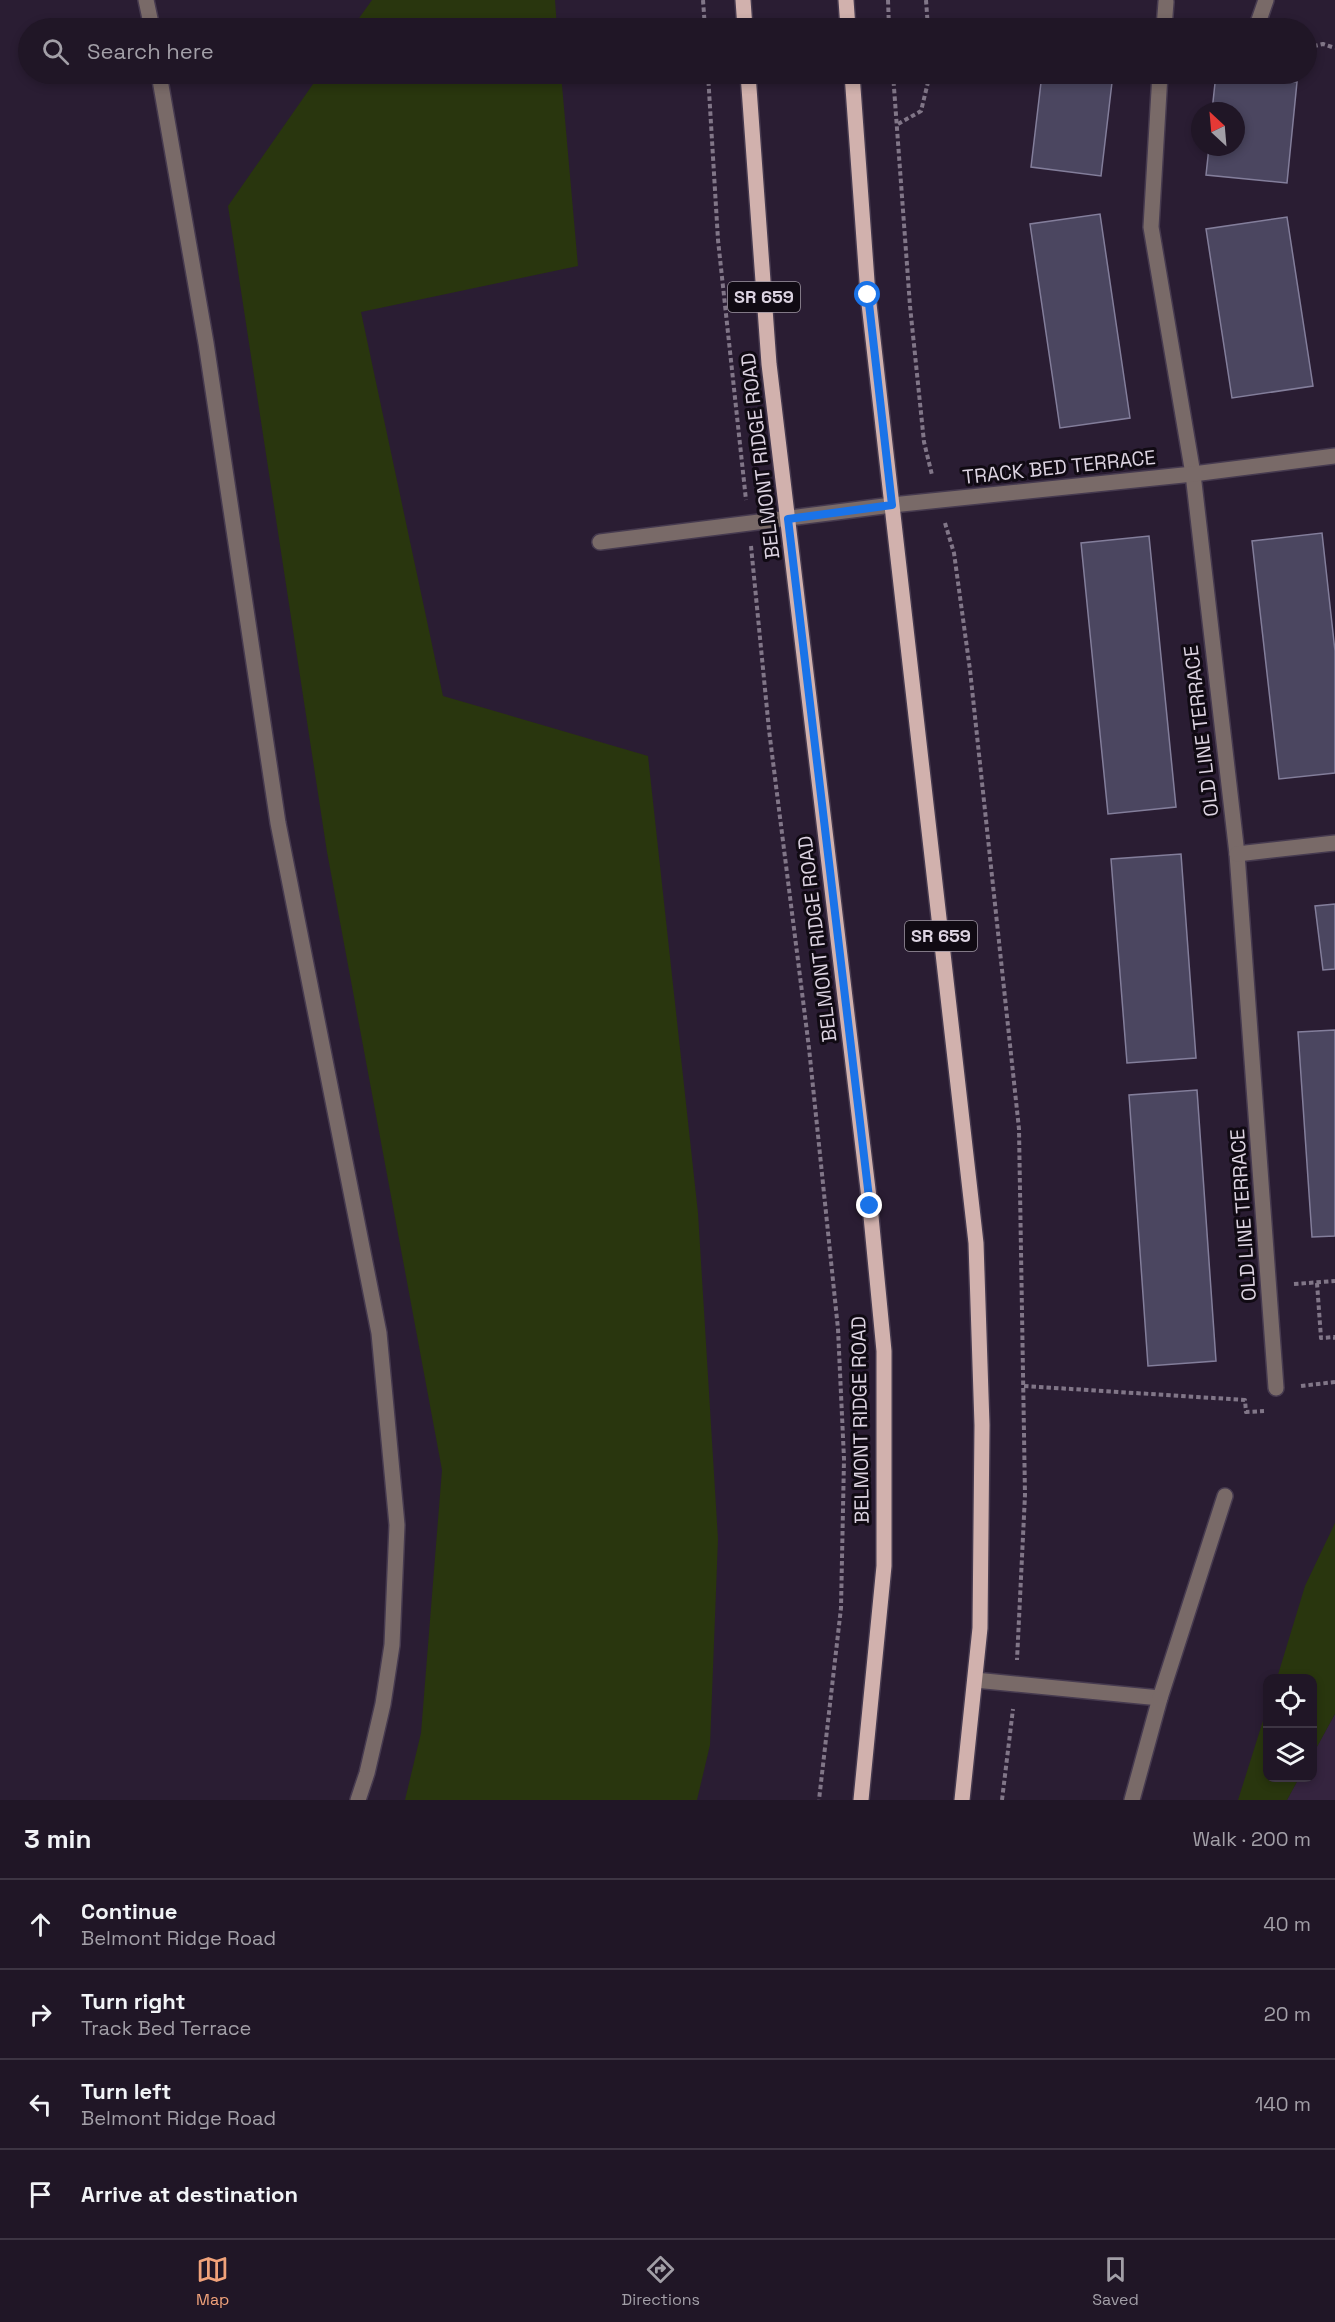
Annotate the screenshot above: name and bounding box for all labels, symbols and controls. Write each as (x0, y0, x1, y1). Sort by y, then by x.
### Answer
search box (18, 18, 1317, 84)
icon: search (39, 35, 72, 68)
text: Search here (87, 37, 214, 65)
north arrow (1191, 102, 1245, 156)
route start (854, 281, 880, 307)
road number: SR 659 (728, 282, 800, 312)
street label: BELMONT RIDGE ROAD (734, 351, 786, 561)
street label: TRACK BED TERRACE (961, 444, 1157, 490)
street label: OLD LINE TERRACE (1178, 644, 1224, 818)
street label: BELMONT RIDGE ROAD (791, 834, 843, 1044)
road number: SR 659 (905, 921, 977, 951)
street label: OLD LINE TERRACE (1224, 1128, 1262, 1302)
route end (856, 1192, 882, 1218)
street label: BELMONT RIDGE ROAD (845, 1316, 875, 1524)
map controls (1263, 1674, 1317, 1782)
button: locate (1263, 1674, 1317, 1728)
button: layers (1263, 1728, 1317, 1782)
text: 3 min (24, 1822, 92, 1856)
text: Walk · 200 m (1192, 1826, 1311, 1852)
text: Continue (81, 1897, 177, 1925)
icon: ahead (24, 1908, 57, 1941)
text: 40 m (1263, 1911, 1311, 1937)
text: Belmont Ridge Road (81, 1925, 276, 1951)
text: Turn right (81, 1987, 186, 2015)
icon: right (24, 1998, 57, 2031)
text: 20 m (1264, 2001, 1311, 2027)
text: Track Bed Terrace (81, 2015, 251, 2041)
text: Turn left (81, 2077, 171, 2105)
icon: left (24, 2088, 57, 2121)
text: 140 m (1255, 2091, 1311, 2117)
text: Belmont Ridge Road (81, 2105, 276, 2131)
icon: arrive (24, 2178, 57, 2211)
text: Arrive at destination (81, 2180, 298, 2208)
tab: Map (196, 2253, 229, 2310)
tab: Directions (622, 2253, 700, 2310)
tab: Saved (1092, 2253, 1139, 2310)

